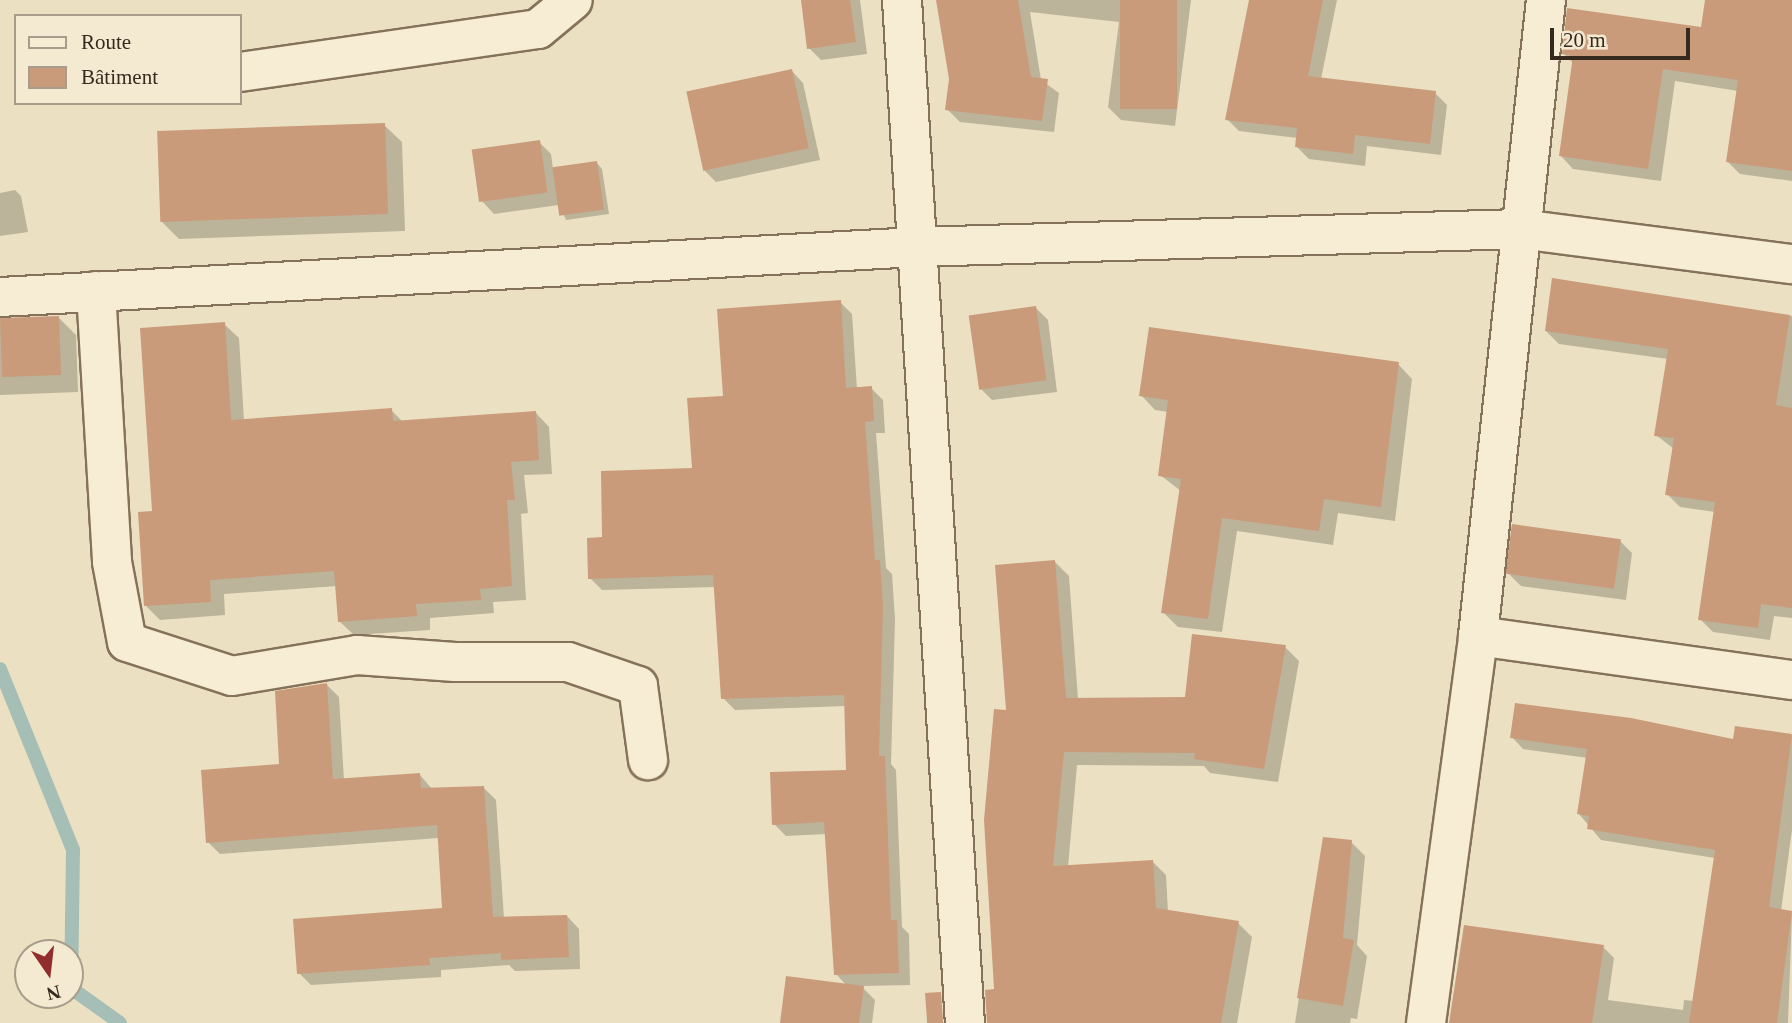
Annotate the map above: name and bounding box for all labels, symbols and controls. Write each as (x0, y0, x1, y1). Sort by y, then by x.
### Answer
legend (14, 14, 242, 105)
scale bar (1554, 14, 1694, 58)
text: 20 m (1563, 28, 1606, 52)
text: Route (81, 30, 131, 54)
text: Bâtiment (81, 65, 158, 89)
north arrow (14, 939, 84, 1009)
text: N (45, 981, 63, 1005)

